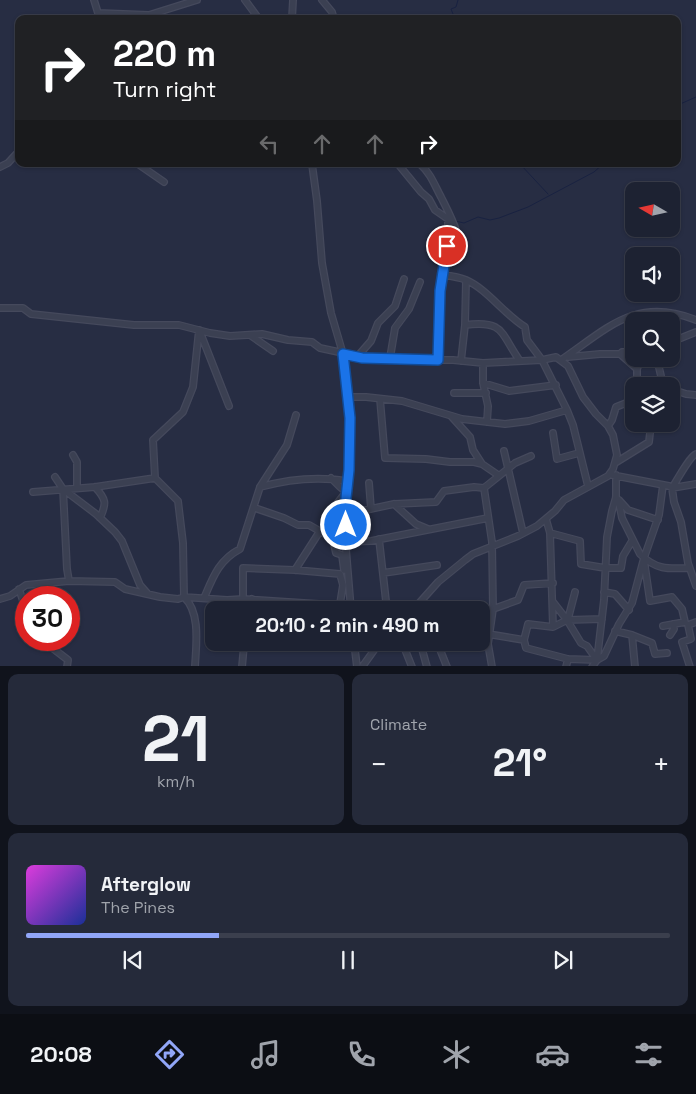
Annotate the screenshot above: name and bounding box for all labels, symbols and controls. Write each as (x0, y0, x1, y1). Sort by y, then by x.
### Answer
text: 220 m (113, 32, 216, 76)
icon: right (30, 35, 95, 100)
text: Turn right (113, 75, 216, 103)
icon: left (255, 130, 283, 158)
icon: ahead (308, 130, 336, 158)
icon: ahead (361, 130, 389, 158)
icon: right (414, 130, 442, 158)
north arrow (625, 182, 680, 238)
map controls (625, 182, 680, 432)
pin (426, 225, 468, 267)
icon: arrive (433, 232, 461, 260)
button: sound (625, 247, 680, 302)
button: search (625, 312, 680, 367)
button: layers (625, 377, 680, 432)
position arrow (319, 498, 371, 550)
speed limit sign: 30 (15, 586, 80, 651)
text: 20:10 · 2 min · 490 m (255, 613, 440, 638)
text: 21 (142, 697, 210, 780)
text: Climate (370, 714, 427, 735)
text: 21° (493, 739, 547, 787)
text: − (370, 746, 387, 782)
text: + (653, 746, 670, 782)
text: km/h (157, 771, 195, 792)
text: Afterglow (101, 872, 191, 897)
text: The Pines (101, 897, 175, 918)
icon: previous (119, 946, 147, 974)
icon: pause (334, 946, 362, 974)
icon: next (549, 946, 577, 974)
icon: directions (152, 1037, 187, 1072)
icon: music (248, 1037, 283, 1072)
icon: phone (344, 1037, 379, 1072)
icon: climate (439, 1037, 474, 1072)
icon: car (535, 1037, 570, 1072)
icon: filters (631, 1037, 666, 1072)
text: 20:08 (30, 1040, 92, 1068)

